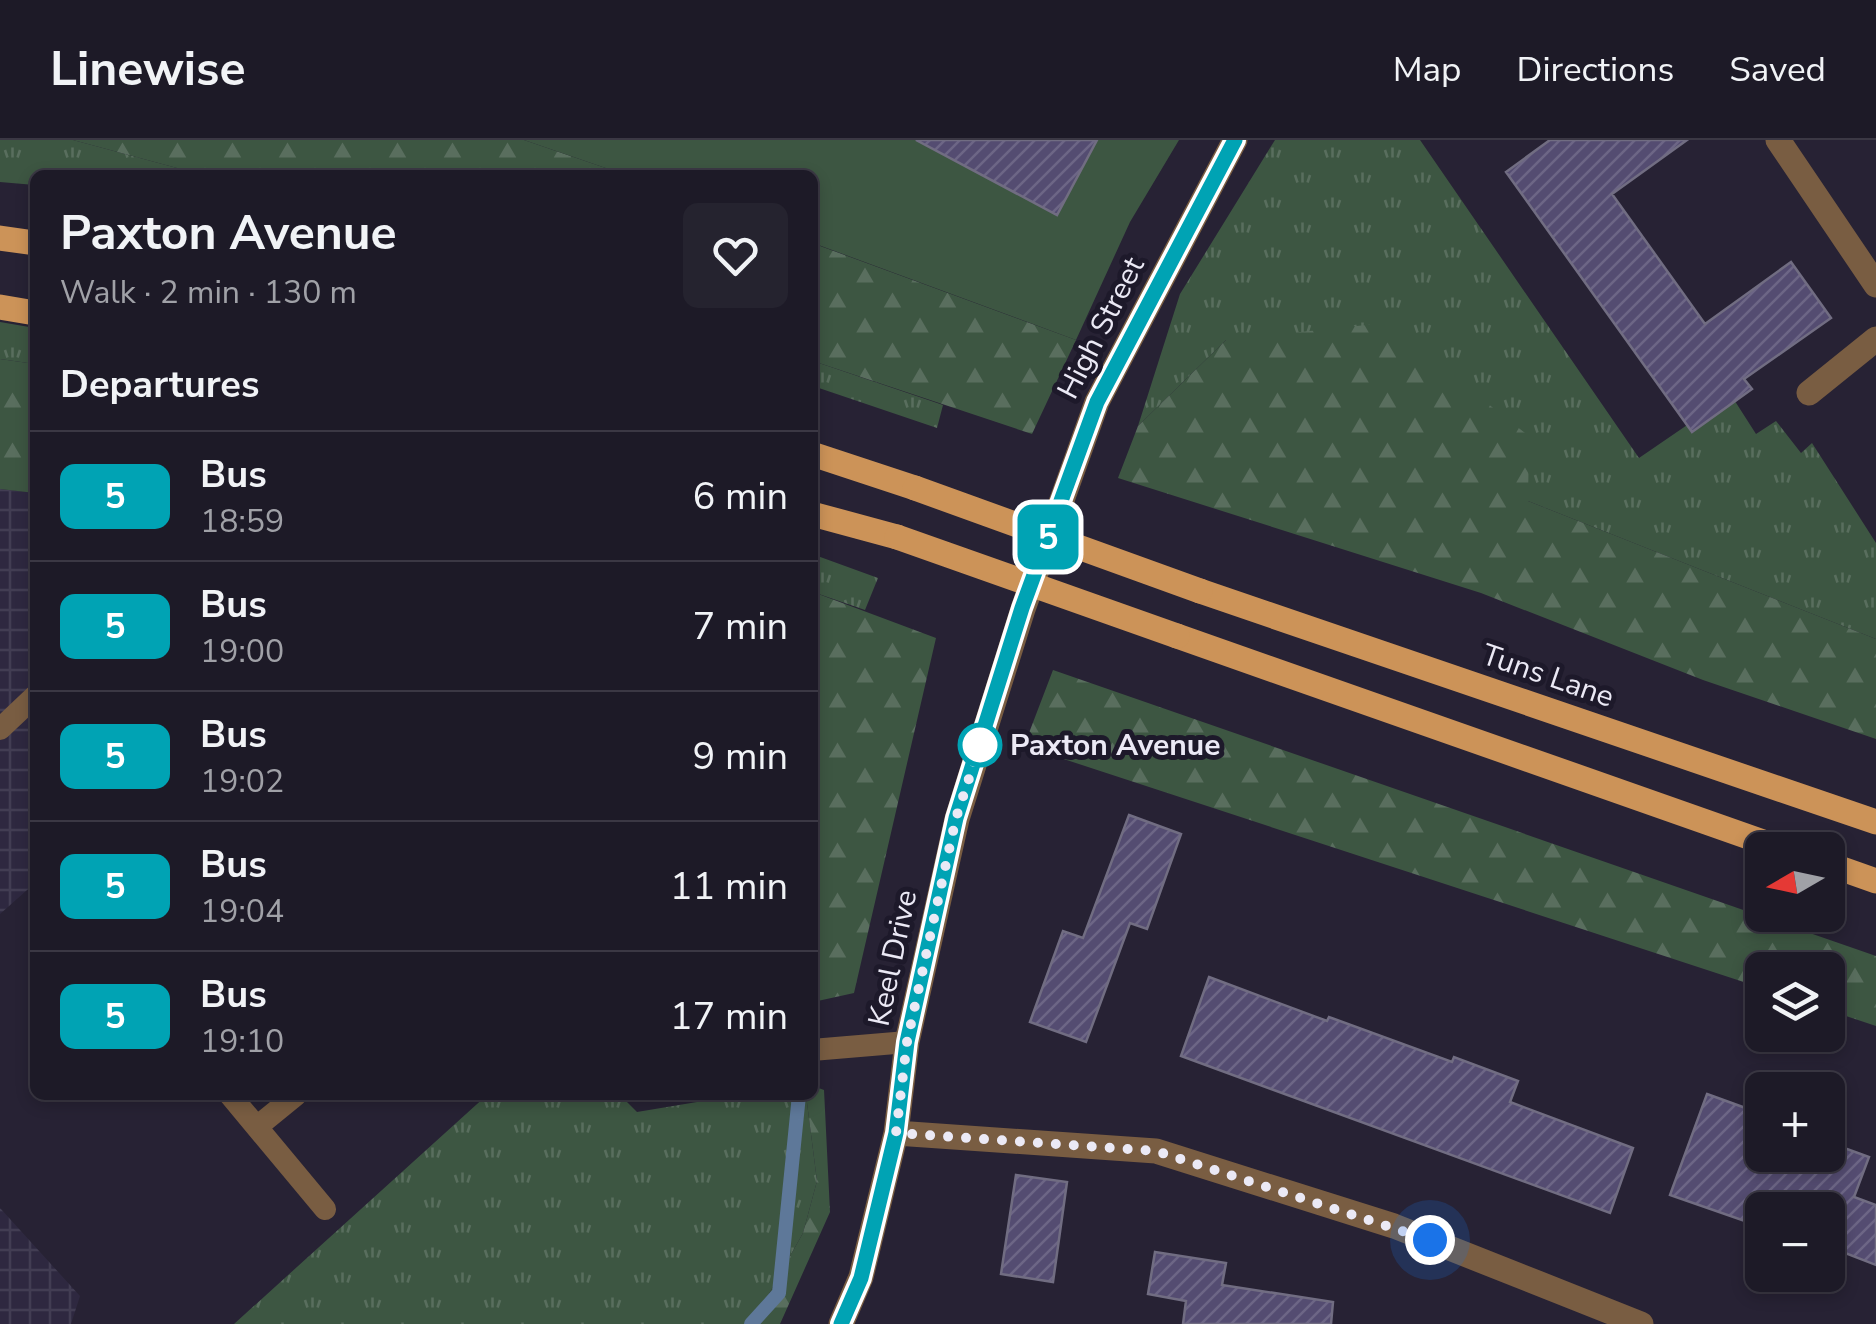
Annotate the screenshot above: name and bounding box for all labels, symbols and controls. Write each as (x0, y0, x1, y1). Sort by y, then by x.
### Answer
text: Linewise (50, 36, 246, 102)
text: Map (1393, 46, 1462, 93)
text: Directions (1517, 46, 1674, 93)
text: Saved (1729, 46, 1826, 93)
text: Paxton Avenue (60, 200, 397, 266)
button: heart (683, 203, 788, 308)
street label: High Street (1048, 250, 1154, 406)
text: Walk · 2 min · 130 m (60, 271, 357, 314)
text: Departures (60, 359, 259, 410)
text: Bus (200, 449, 267, 500)
text: 6 min (693, 471, 788, 522)
text: 5 (104, 473, 126, 520)
text: 18:59 (200, 500, 284, 543)
line badge: 5 (1016, 504, 1080, 570)
text: 5 (1037, 514, 1059, 561)
text: Bus (200, 579, 267, 630)
text: 7 min (693, 601, 788, 652)
text: 5 (104, 603, 126, 650)
text: 19:00 (200, 630, 284, 673)
street label: Tuns Lane (1477, 634, 1619, 718)
text: Bus (200, 709, 267, 760)
marker: Paxton Avenue (959, 724, 1001, 766)
place label: Paxton Avenue (1010, 725, 1220, 766)
text: 9 min (693, 731, 788, 782)
text: 5 (104, 733, 126, 780)
text: 19:02 (200, 760, 284, 803)
north arrow (1745, 832, 1845, 932)
map controls (1745, 832, 1845, 1292)
text: Bus (200, 839, 267, 890)
text: 11 min (670, 861, 788, 912)
text: 5 (104, 863, 126, 910)
street label: Keel Drive (859, 886, 927, 1030)
text: 19:04 (200, 890, 284, 933)
button: layers (1745, 952, 1845, 1052)
text: Bus (200, 969, 267, 1020)
text: 17 min (670, 991, 788, 1042)
text: 5 (104, 993, 126, 1040)
text: 19:10 (200, 1020, 284, 1063)
button: + (1745, 1072, 1845, 1172)
button: − (1745, 1192, 1845, 1292)
your location (1405, 1215, 1455, 1265)

